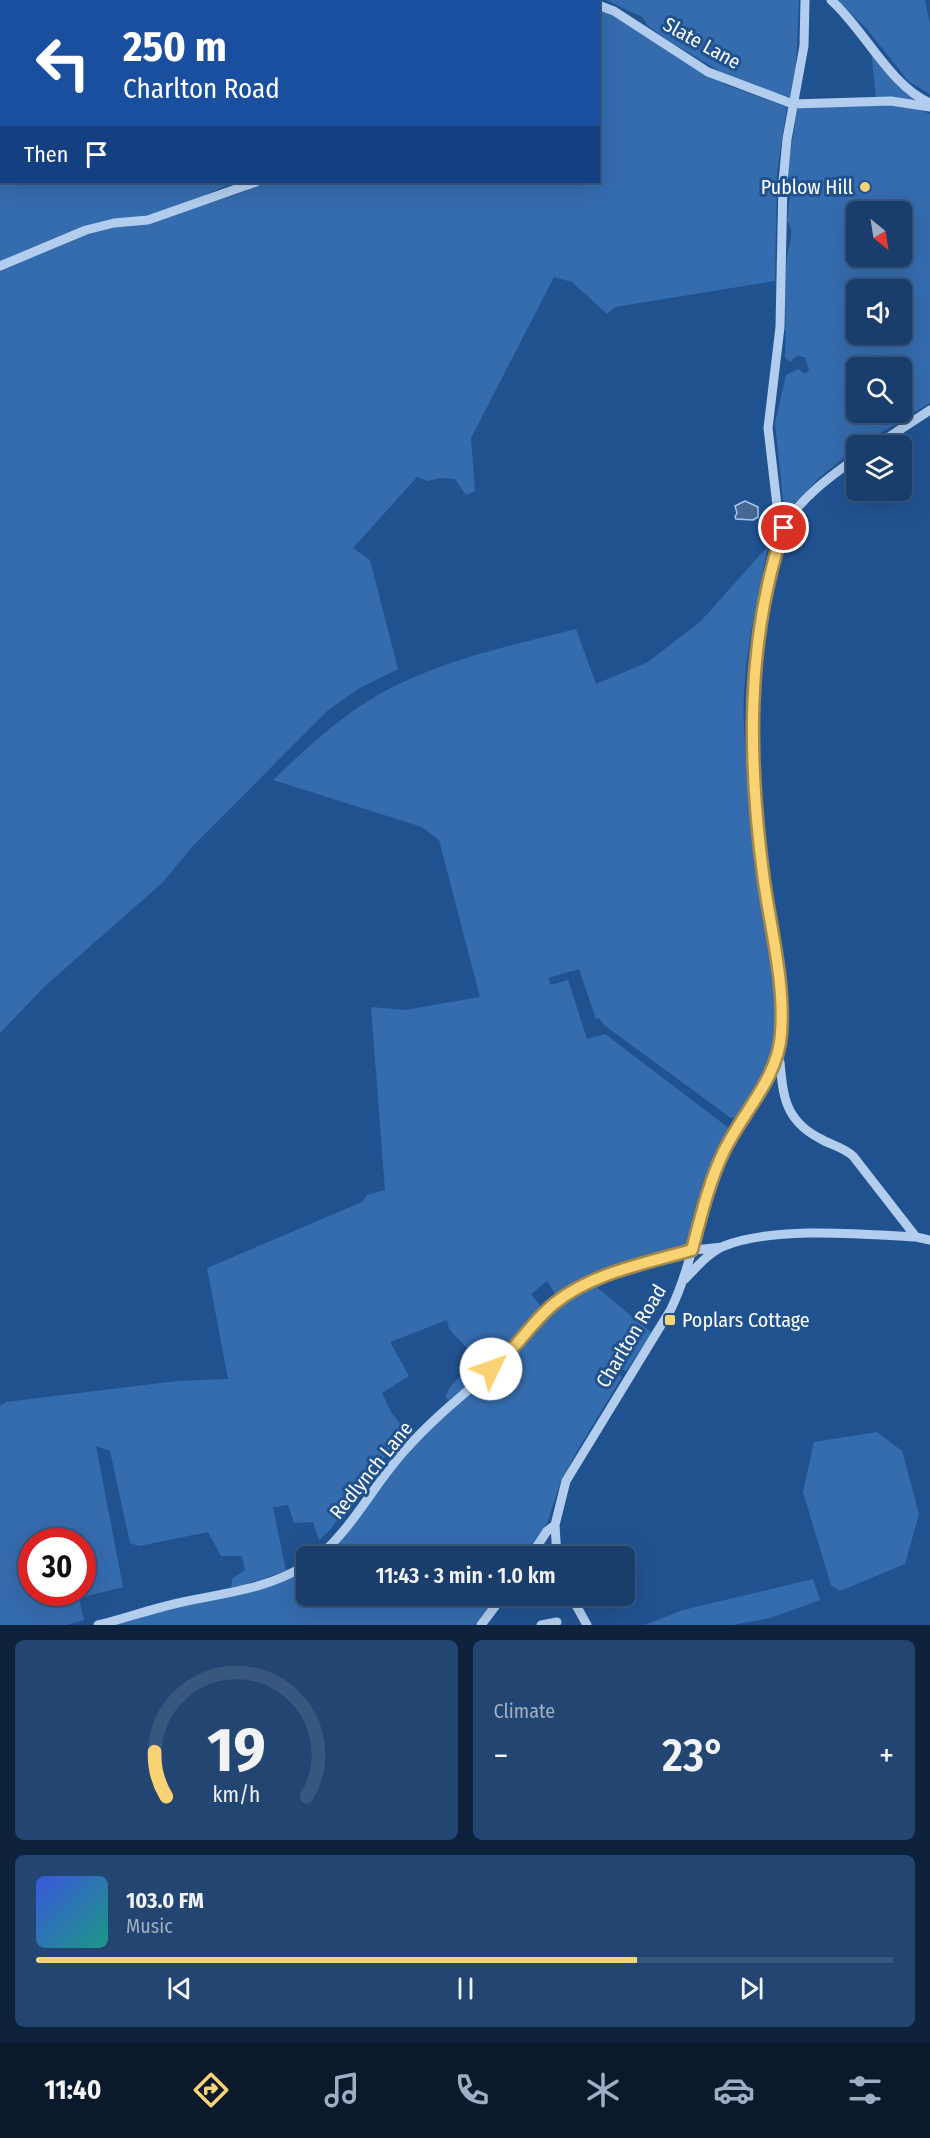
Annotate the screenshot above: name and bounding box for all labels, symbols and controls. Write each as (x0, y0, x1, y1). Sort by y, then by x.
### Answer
street label: Slate Lane (659, 12, 745, 74)
text: 250 m (123, 22, 227, 72)
icon: left (24, 24, 102, 102)
text: Charlton Road (123, 73, 280, 105)
icon: arrive (80, 138, 113, 171)
text: Then (24, 141, 68, 168)
place label: Publow Hill (761, 175, 853, 199)
marker: Publow Hill (858, 180, 872, 194)
north arrow (846, 201, 912, 267)
map controls (846, 201, 912, 501)
button: sound (846, 279, 912, 345)
button: search (846, 357, 912, 423)
button: layers (846, 435, 912, 501)
pin (758, 502, 809, 553)
icon: arrive (767, 511, 800, 544)
street label: Charlton Road (591, 1280, 671, 1392)
place label: Poplars Cottage (682, 1308, 810, 1332)
marker: Poplars Cottage (663, 1313, 677, 1327)
position arrow (459, 1337, 523, 1401)
street label: Redlynch Lane (324, 1416, 418, 1524)
speed limit sign: 30 (18, 1528, 96, 1606)
text: 11:43 · 3 min · 1.0 km (375, 1562, 556, 1589)
text: Climate (494, 1699, 555, 1723)
text: 19 (207, 1713, 266, 1788)
text: 23° (662, 1729, 725, 1783)
text: − (494, 1736, 508, 1776)
text: + (879, 1736, 894, 1776)
text: km/h (212, 1782, 260, 1808)
text: 103.0 FM (126, 1887, 204, 1914)
text: Music (126, 1914, 173, 1938)
icon: previous (163, 1972, 196, 2005)
icon: pause (449, 1972, 482, 2005)
icon: next (735, 1972, 768, 2005)
icon: directions (190, 2069, 232, 2111)
icon: music (321, 2069, 363, 2111)
icon: phone (451, 2069, 493, 2111)
icon: climate (582, 2069, 624, 2111)
icon: car (713, 2069, 755, 2111)
icon: filters (844, 2069, 886, 2111)
text: 11:40 (44, 2074, 101, 2106)

